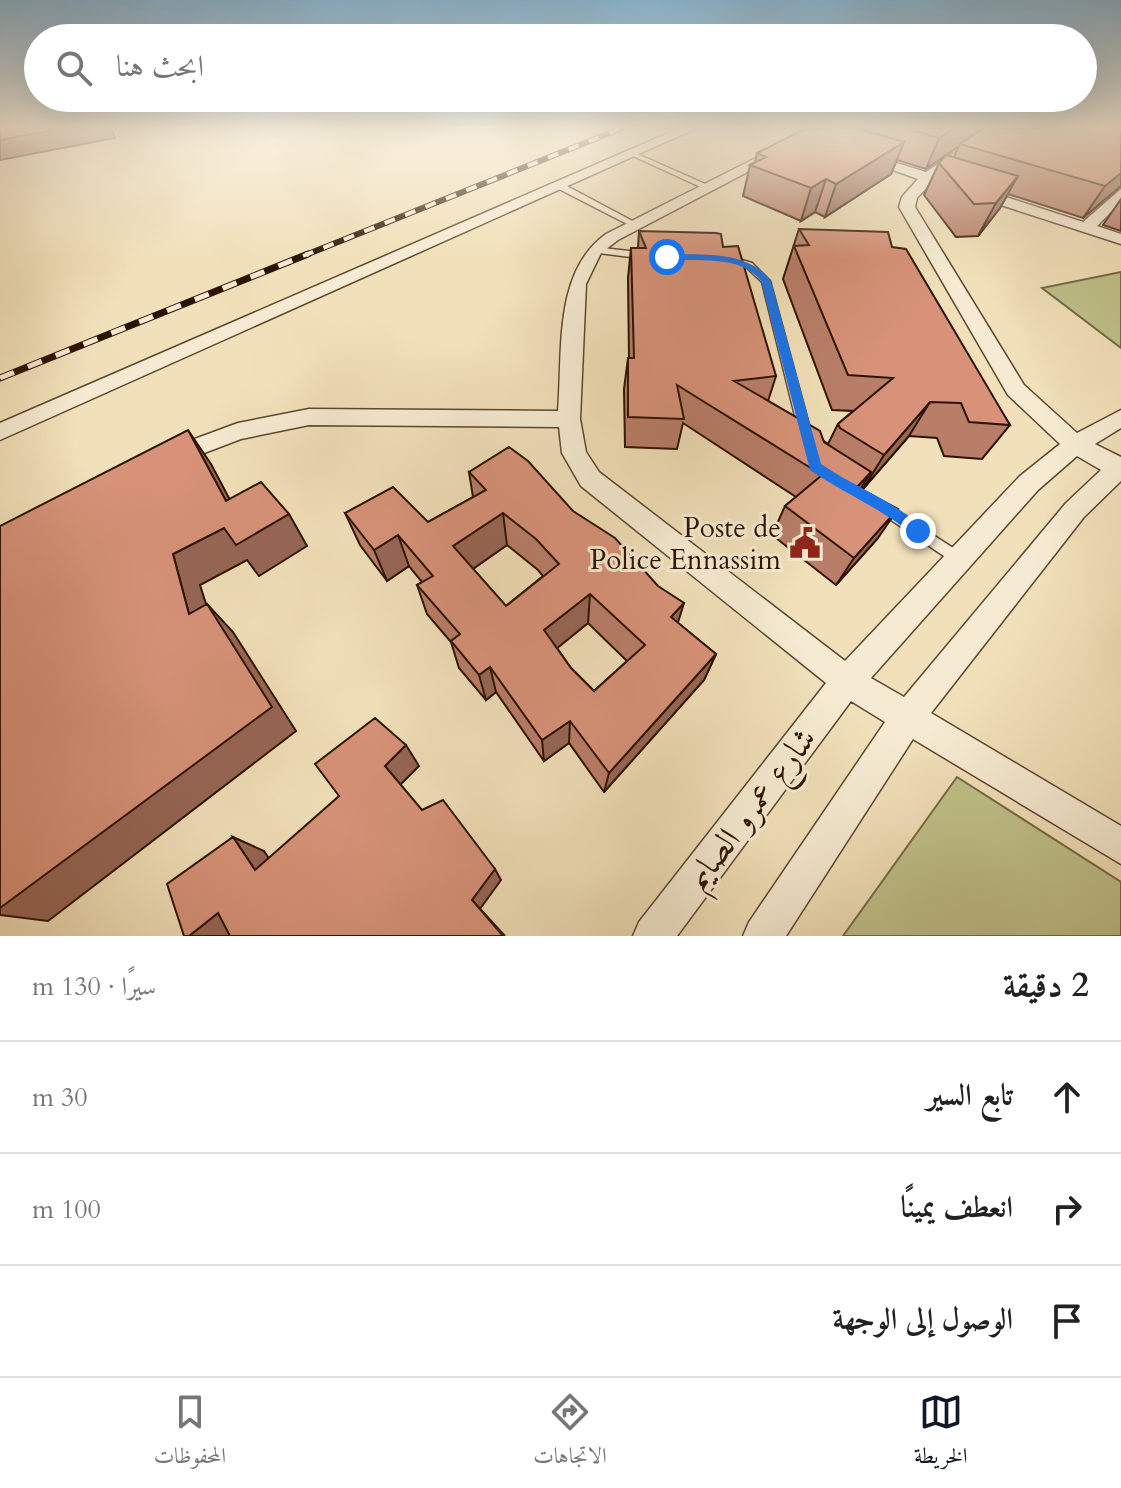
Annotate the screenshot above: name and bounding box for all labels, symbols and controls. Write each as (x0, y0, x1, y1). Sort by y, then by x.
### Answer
search box (24, 24, 1097, 112)
icon: search (52, 46, 96, 90)
text: ابحث هنا (116, 46, 204, 87)
route start (649, 239, 685, 275)
place label: Poste de Police Ennassim (590, 509, 781, 579)
route end (900, 513, 936, 549)
public building icon: Poste de Police Ennassim (788, 526, 822, 560)
street label: شارع عمرو الصايم (675, 718, 832, 903)
text: 2 دقيقة (1003, 962, 1089, 1008)
text: سيرًا · 130 m (32, 969, 156, 1004)
text: تابع السير (927, 1075, 1013, 1116)
icon: ahead (1045, 1075, 1089, 1119)
text: 30 m (32, 1080, 88, 1115)
text: انعطف يمينًا (900, 1187, 1013, 1228)
icon: right (1045, 1187, 1089, 1231)
text: 100 m (32, 1192, 101, 1227)
text: الوصول إلى الوجهة (833, 1299, 1013, 1340)
icon: arrive (1045, 1299, 1089, 1343)
tab: المحفوظات (154, 1390, 226, 1477)
tab: الاتجاهات (533, 1390, 607, 1477)
tab: الخريطة (914, 1390, 967, 1477)

